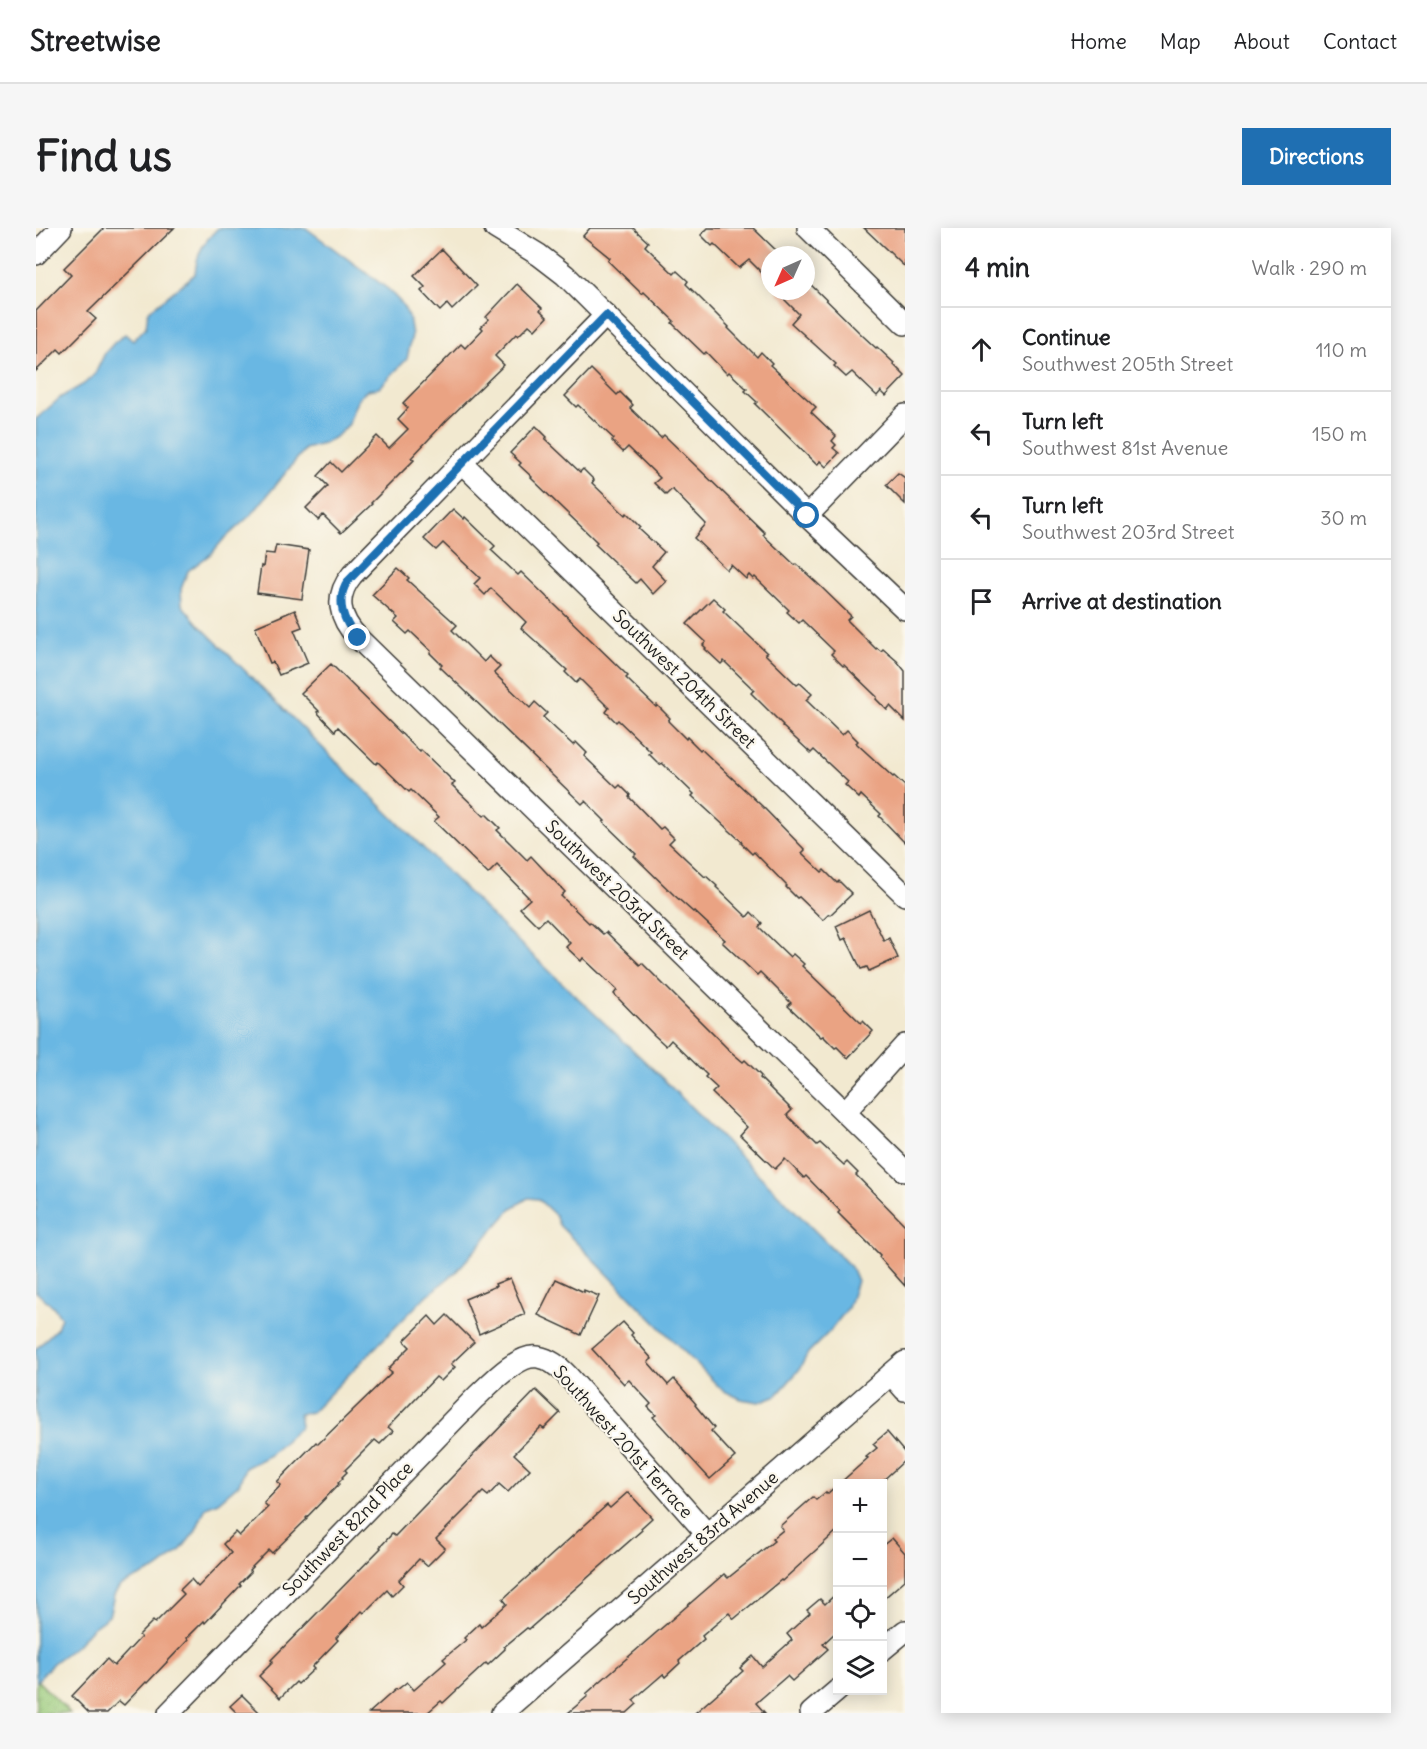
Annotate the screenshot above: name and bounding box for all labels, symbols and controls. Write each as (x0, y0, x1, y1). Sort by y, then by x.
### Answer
text: Streetwise (30, 23, 161, 59)
text: Home (1070, 28, 1127, 55)
text: Map (1160, 28, 1201, 55)
text: About (1234, 28, 1290, 55)
text: Contact (1323, 28, 1397, 55)
button: Directions (1242, 128, 1391, 185)
text: Find us (36, 130, 172, 182)
north arrow (761, 246, 815, 300)
text: 4 min (965, 251, 1030, 284)
text: Walk · 290 m (1252, 255, 1367, 280)
text: Continue (1022, 323, 1111, 351)
icon: ahead (965, 333, 998, 366)
text: 110 m (1316, 337, 1367, 362)
text: Southwest 205th Street (1022, 351, 1233, 376)
text: Turn left (1022, 407, 1103, 435)
icon: left (965, 417, 998, 450)
text: 150 m (1312, 421, 1367, 446)
text: Southwest 81st Avenue (1022, 435, 1228, 460)
text: Turn left (1022, 491, 1103, 519)
icon: left (965, 501, 998, 534)
route start (793, 502, 819, 528)
text: 30 m (1320, 505, 1367, 530)
text: Southwest 203rd Street (1022, 519, 1235, 544)
icon: arrive (965, 585, 998, 618)
text: Arrive at destination (1022, 587, 1222, 615)
street label: Southwest 204th Street (608, 604, 761, 753)
route end (344, 624, 370, 650)
street label: Southwest 203rd Street (541, 815, 694, 964)
street label: Southwest 201st Terrace (549, 1360, 698, 1523)
street label: Southwest 82nd Place (277, 1456, 418, 1601)
street label: Southwest 83rd Avenue (623, 1466, 783, 1609)
map controls (833, 1479, 887, 1695)
button: + (833, 1479, 887, 1533)
button: − (833, 1533, 887, 1587)
button: locate (833, 1587, 887, 1641)
button: layers (833, 1641, 887, 1695)

